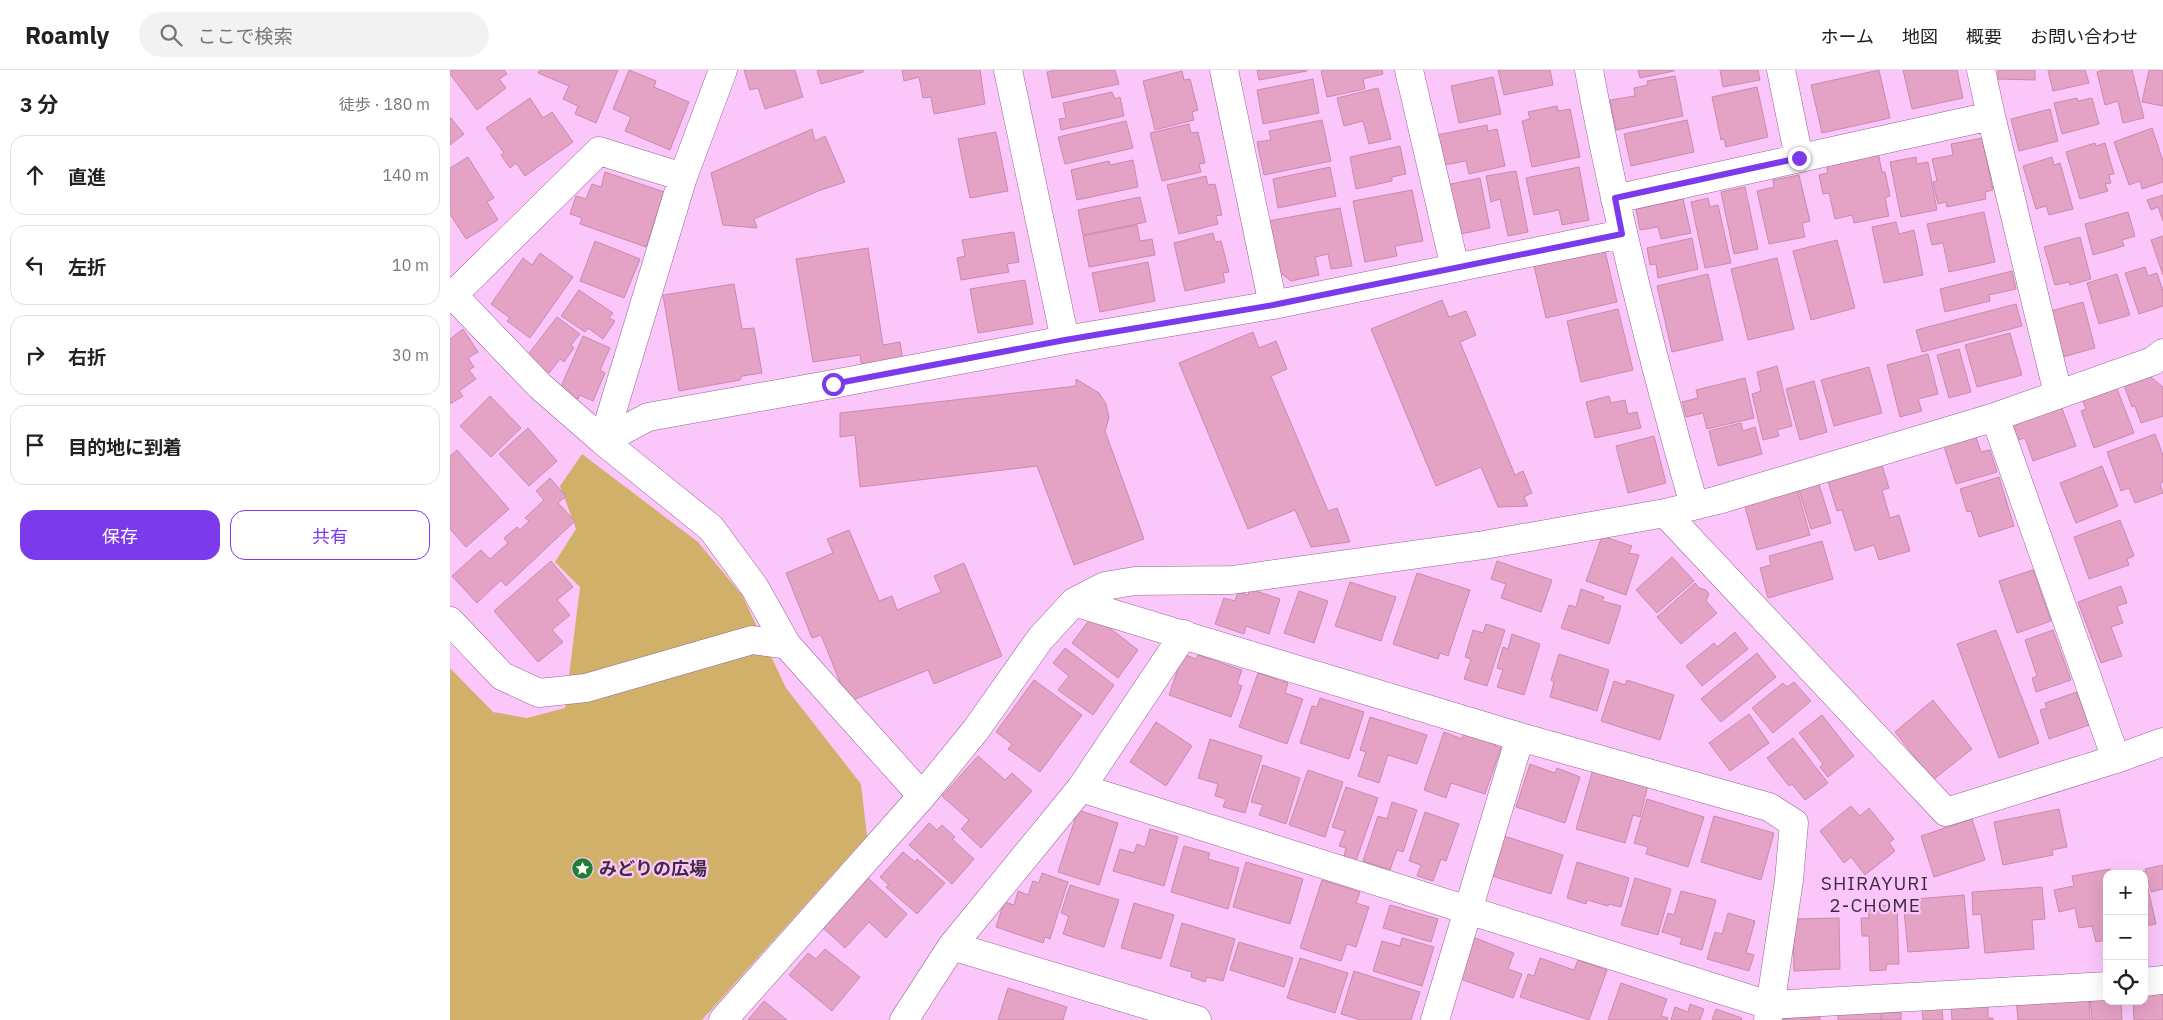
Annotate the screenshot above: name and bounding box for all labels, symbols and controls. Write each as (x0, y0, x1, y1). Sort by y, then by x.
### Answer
search box (139, 12, 489, 57)
text: Roamly (25, 19, 109, 51)
icon: search (157, 21, 185, 49)
text: ここで検索 (197, 24, 292, 48)
text: ホーム (1821, 25, 1874, 48)
text: 地図 (1902, 25, 1938, 48)
text: 概要 (1966, 25, 2002, 48)
text: お問い合わせ (2030, 25, 2138, 48)
text: 3 分 (20, 90, 59, 118)
text: 徒歩 · 180 m (339, 94, 430, 114)
route end (1788, 147, 1811, 170)
icon: ahead (21, 161, 49, 189)
text: 直進 (68, 165, 106, 189)
text: 140 m (382, 165, 429, 185)
icon: left (21, 251, 49, 279)
text: 左折 (68, 255, 106, 279)
text: 10 m (392, 255, 429, 275)
icon: right (21, 341, 49, 369)
text: 右折 (68, 345, 106, 369)
text: 30 m (392, 345, 429, 365)
route start (822, 373, 845, 396)
icon: arrive (21, 431, 49, 459)
text: 目的地に到着 (68, 435, 182, 459)
button: 保存 (20, 510, 220, 560)
button: 共有 (230, 510, 430, 560)
place icon: みどりの広場 (571, 857, 595, 881)
place label: みどりの広場 (599, 857, 707, 880)
map controls (2103, 870, 2148, 1005)
button: + (2103, 870, 2148, 915)
district label: SHIRAYURI 2-CHOME (1821, 871, 1929, 917)
button: − (2103, 915, 2148, 960)
button: locate (2103, 960, 2148, 1005)

